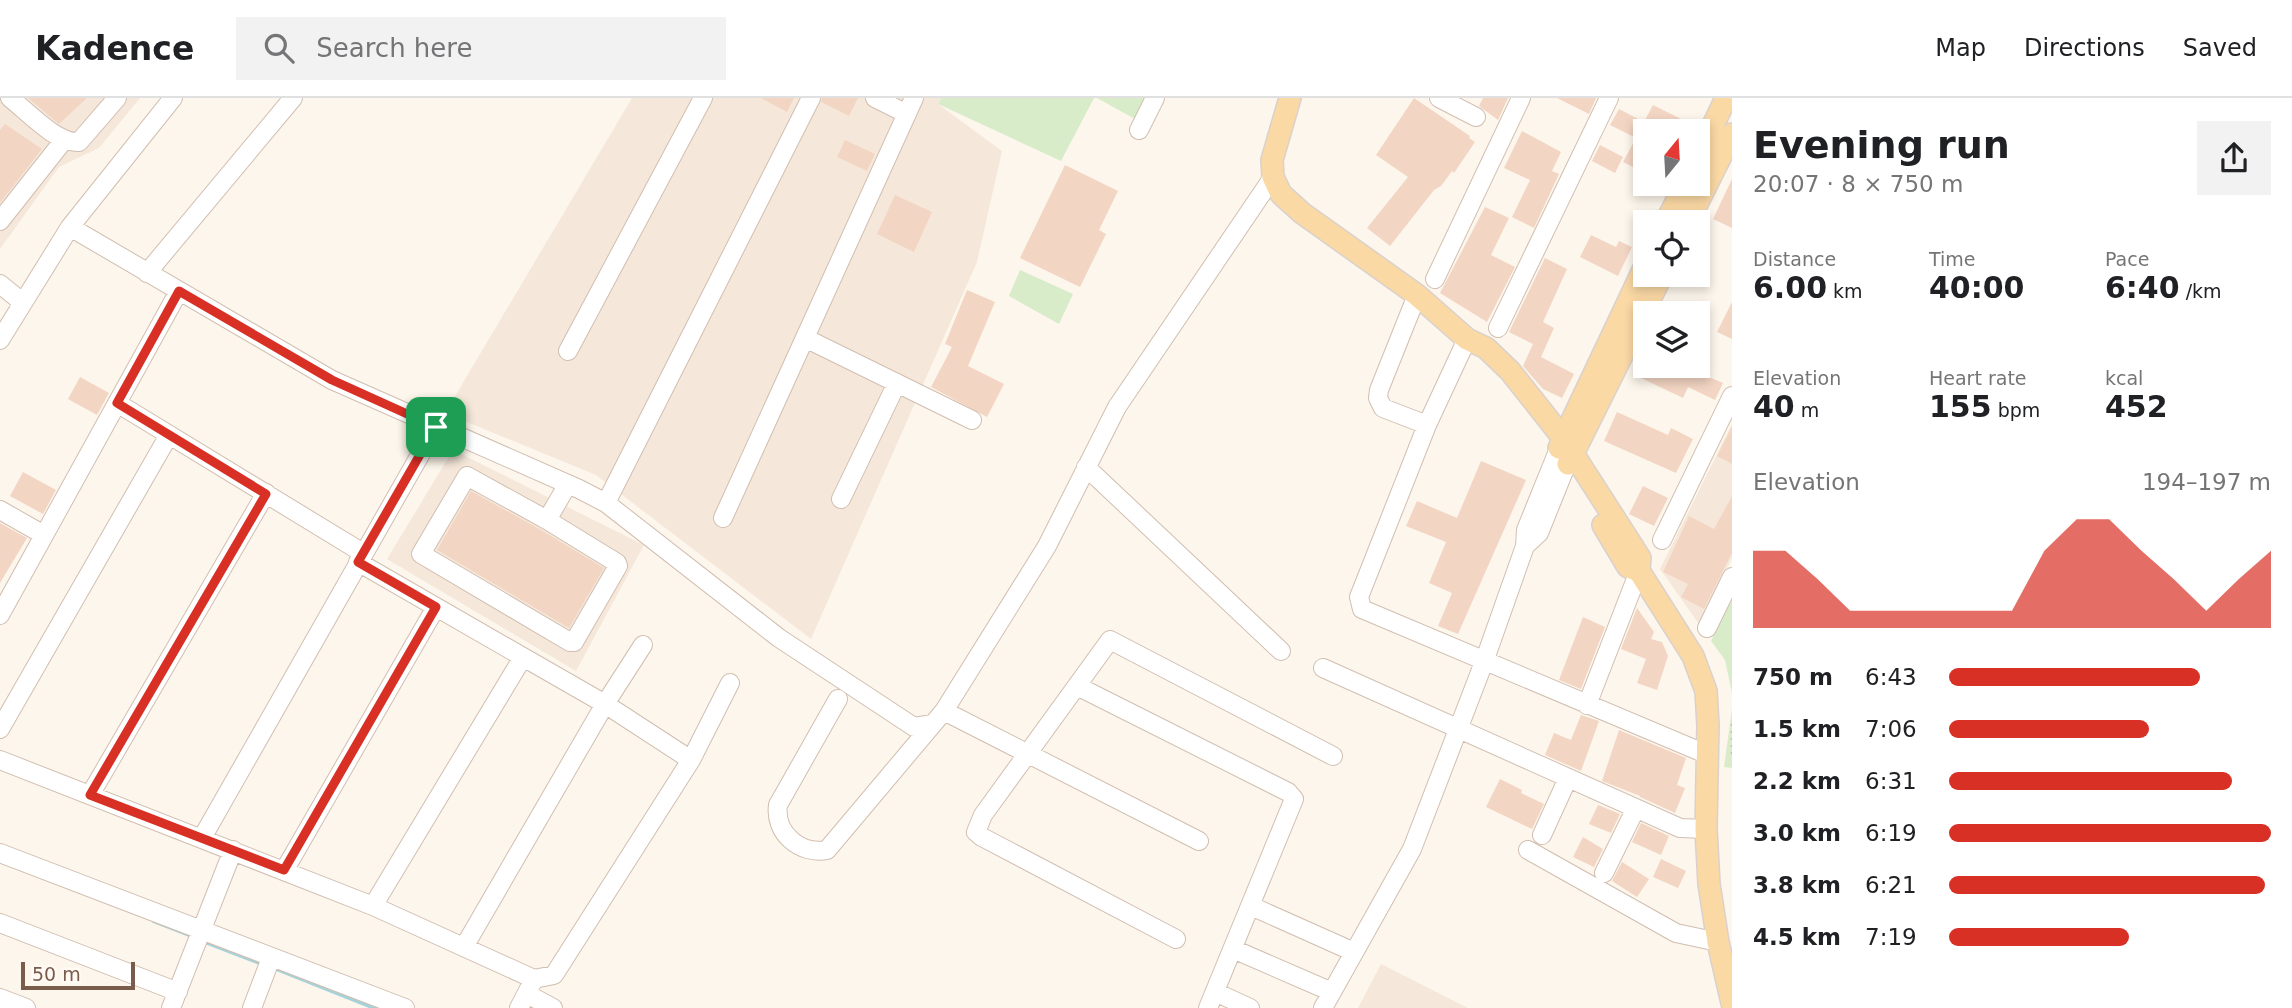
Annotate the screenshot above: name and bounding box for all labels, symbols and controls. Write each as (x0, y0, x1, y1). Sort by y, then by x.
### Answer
search box (236, 17, 726, 80)
text: Kadence (35, 29, 194, 68)
icon: search (260, 29, 298, 67)
text: Search here (316, 33, 472, 63)
text: Map (1935, 34, 1986, 62)
text: Directions (2024, 34, 2145, 62)
text: Saved (2183, 34, 2257, 62)
north arrow (1633, 119, 1710, 196)
map controls (1633, 119, 1710, 378)
button: share (2197, 121, 2271, 195)
text: Evening run (1753, 123, 2010, 167)
text: 20:07 · 8 × 750 m (1753, 171, 1963, 197)
button: locate (1633, 210, 1710, 287)
text: Distance (1753, 248, 1836, 270)
text: Time (1929, 248, 1976, 270)
text: Pace (2105, 248, 2149, 270)
text: 6.00 (1753, 270, 1827, 305)
text: 40:00 (1929, 270, 2025, 305)
text: 6:40 (2105, 270, 2180, 305)
text: km (1827, 280, 1863, 302)
text: /km (2180, 280, 2222, 302)
button: layers (1633, 301, 1710, 378)
text: Elevation (1753, 367, 1841, 389)
text: Heart rate (1929, 367, 2027, 389)
text: kcal (2105, 367, 2143, 389)
text: 40 (1753, 389, 1795, 424)
text: 155 (1929, 389, 1992, 424)
text: 452 (2105, 389, 2168, 424)
pin (406, 397, 466, 457)
text: m (1795, 399, 1819, 421)
text: bpm (1992, 399, 2040, 421)
icon: arrive (417, 408, 455, 446)
text: Elevation (1753, 469, 1860, 495)
text: 194–197 m (2142, 469, 2271, 495)
text: 750 m (1753, 664, 1833, 690)
text: 6:43 (1865, 664, 1917, 690)
text: 1.5 km (1753, 716, 1841, 742)
text: 7:06 (1865, 716, 1917, 742)
text: 2.2 km (1753, 768, 1841, 794)
text: 6:31 (1865, 768, 1917, 794)
text: 3.0 km (1753, 820, 1841, 846)
text: 6:19 (1865, 820, 1917, 846)
text: 3.8 km (1753, 872, 1841, 898)
text: 6:21 (1865, 872, 1917, 898)
text: 4.5 km (1753, 924, 1841, 950)
text: 7:19 (1865, 924, 1917, 950)
scale bar (21, 959, 135, 991)
text: 50 m (32, 963, 81, 985)

